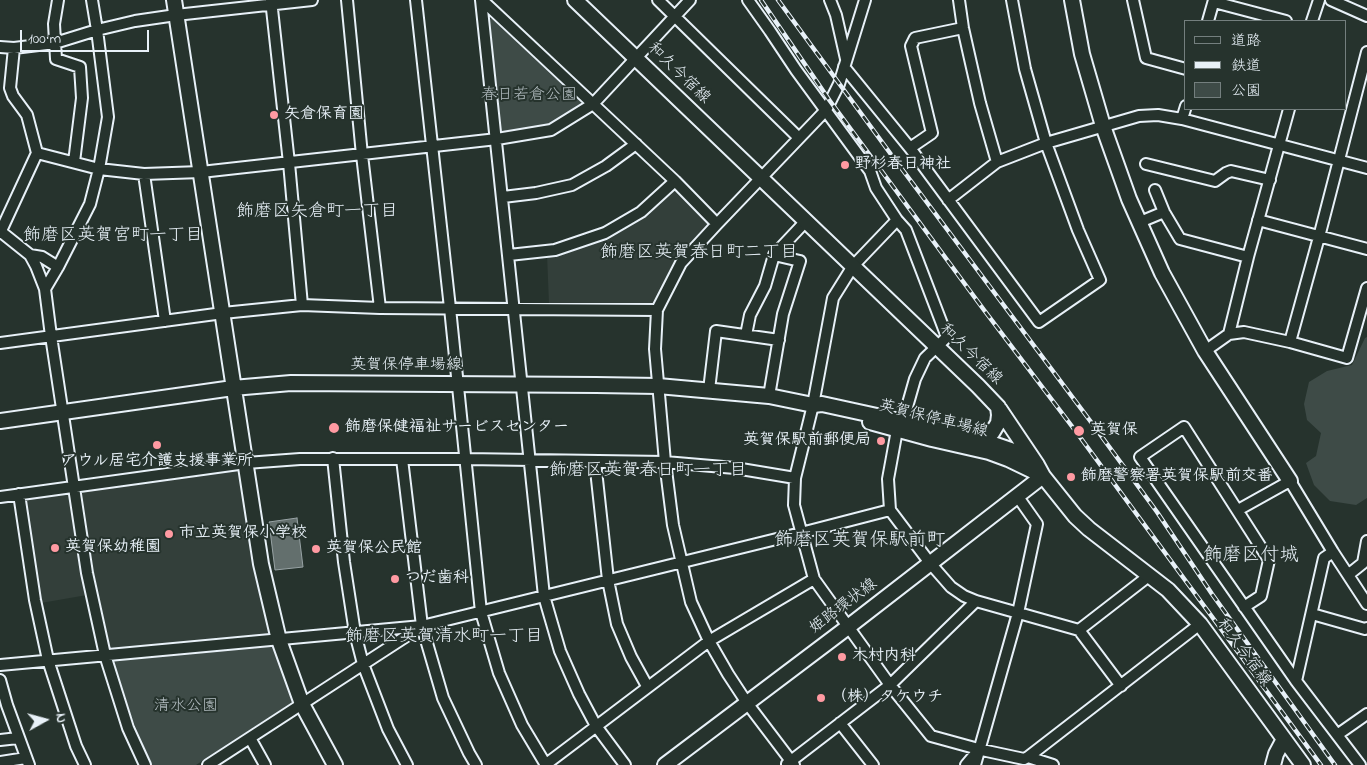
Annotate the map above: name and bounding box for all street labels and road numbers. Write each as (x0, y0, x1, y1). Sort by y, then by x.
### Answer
street label: 和久今宿線 (643, 39, 713, 109)
street label: 和久今宿線 (935, 320, 1005, 390)
street label: 英賀保停車場線 (350, 356, 462, 376)
street label: 英賀保停車場線 (876, 397, 990, 443)
street label: 姫路環状線 (806, 575, 882, 639)
street label: 和久今宿線 (1212, 615, 1274, 691)

